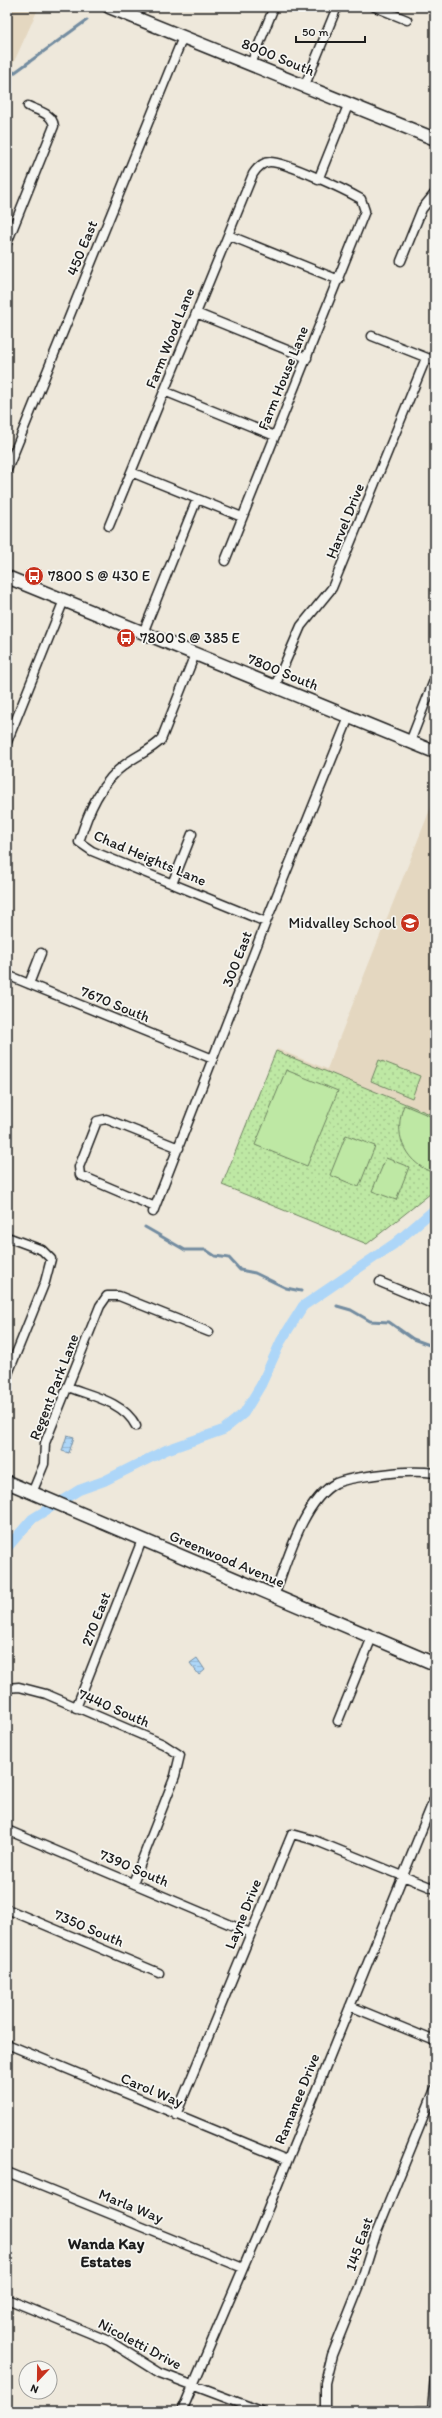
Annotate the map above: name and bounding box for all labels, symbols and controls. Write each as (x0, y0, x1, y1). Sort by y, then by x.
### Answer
scale bar (296, 18, 365, 44)
text: 50 m (302, 25, 328, 39)
street label: 8000 South (239, 34, 317, 80)
street label: 450 East (63, 217, 101, 278)
street label: Farm Wood Lane (142, 285, 198, 391)
street label: Farm House Lane (254, 323, 312, 433)
street label: Harvel Drive (322, 481, 368, 561)
bus stop icon: 7800 S @ 430 E (23, 565, 45, 587)
place label: 7800 S @ 430 E (48, 567, 150, 585)
bus stop icon: 7800 S @ 385 E (115, 627, 137, 649)
place label: 7800 S @ 385 E (140, 629, 240, 647)
street label: 7800 South (245, 650, 322, 695)
street label: Chad Heights Lane (91, 826, 209, 890)
school or university icon: Midvalley School (399, 912, 421, 934)
place label: Midvalley School (289, 914, 397, 932)
street label: 300 East (218, 928, 256, 989)
street label: 7670 South (78, 982, 153, 1026)
street label: Regent Park Lane (25, 1331, 83, 1443)
street label: Greenwood Avenue (167, 1527, 287, 1591)
street label: 270 East (78, 1589, 115, 1649)
street label: 7440 South (76, 1685, 153, 1731)
street label: 7390 South (97, 1845, 172, 1891)
street label: Layne Drive (221, 1876, 265, 1952)
street label: 7350 South (52, 1905, 127, 1951)
street label: Ramanee Drive (271, 2051, 323, 2147)
street label: Carol Way (118, 2069, 186, 2111)
street label: Marla Way (96, 2185, 166, 2227)
street label: 145 East (341, 2214, 377, 2273)
district label: Wanda Kay Estates (68, 2234, 145, 2271)
street label: Nicoletti Drive (95, 2314, 185, 2374)
north arrow (18, 2360, 58, 2400)
text: N (29, 2381, 40, 2396)

